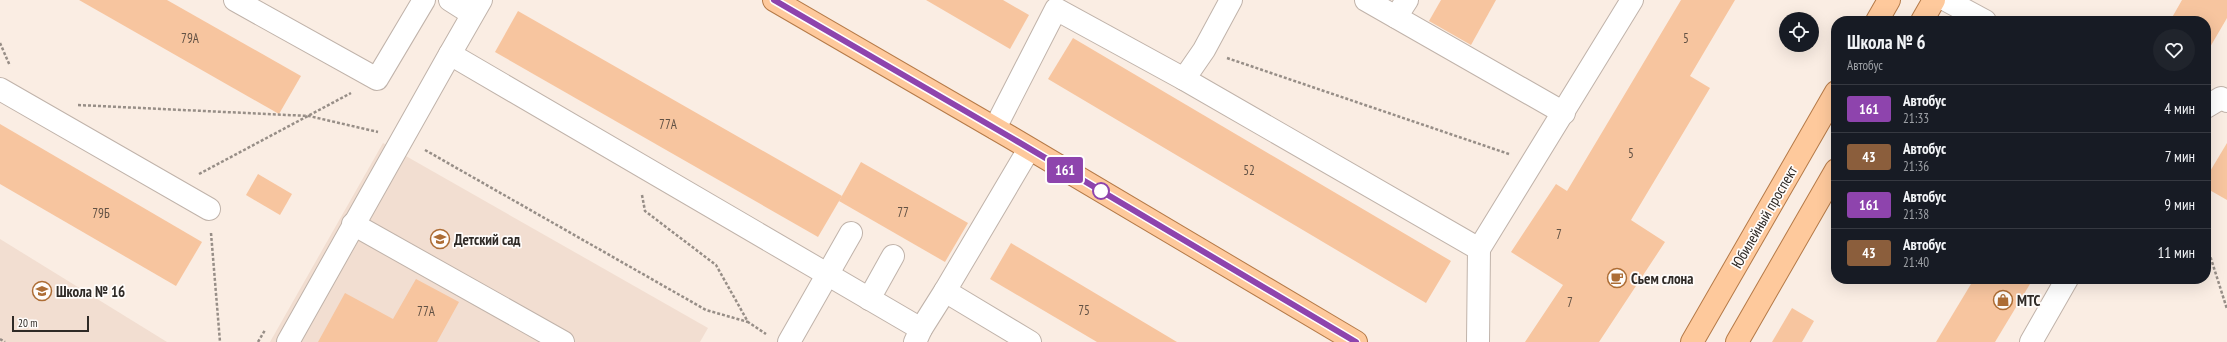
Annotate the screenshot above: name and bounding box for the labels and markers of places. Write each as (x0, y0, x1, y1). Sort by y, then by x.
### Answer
unlabelled marker (1092, 182, 1110, 200)
school or university icon: Детский сад (429, 228, 451, 250)
place label: Детский сад (454, 230, 521, 249)
cafe icon: Сьем слона (1606, 267, 1628, 289)
place label: Сьем слона (1631, 269, 1693, 288)
school or university icon: Школа № 16 (31, 280, 53, 302)
place label: Школа № 16 (56, 282, 125, 301)
shop icon: МТС (1992, 289, 2014, 311)
place label: МТС (2017, 291, 2041, 310)

